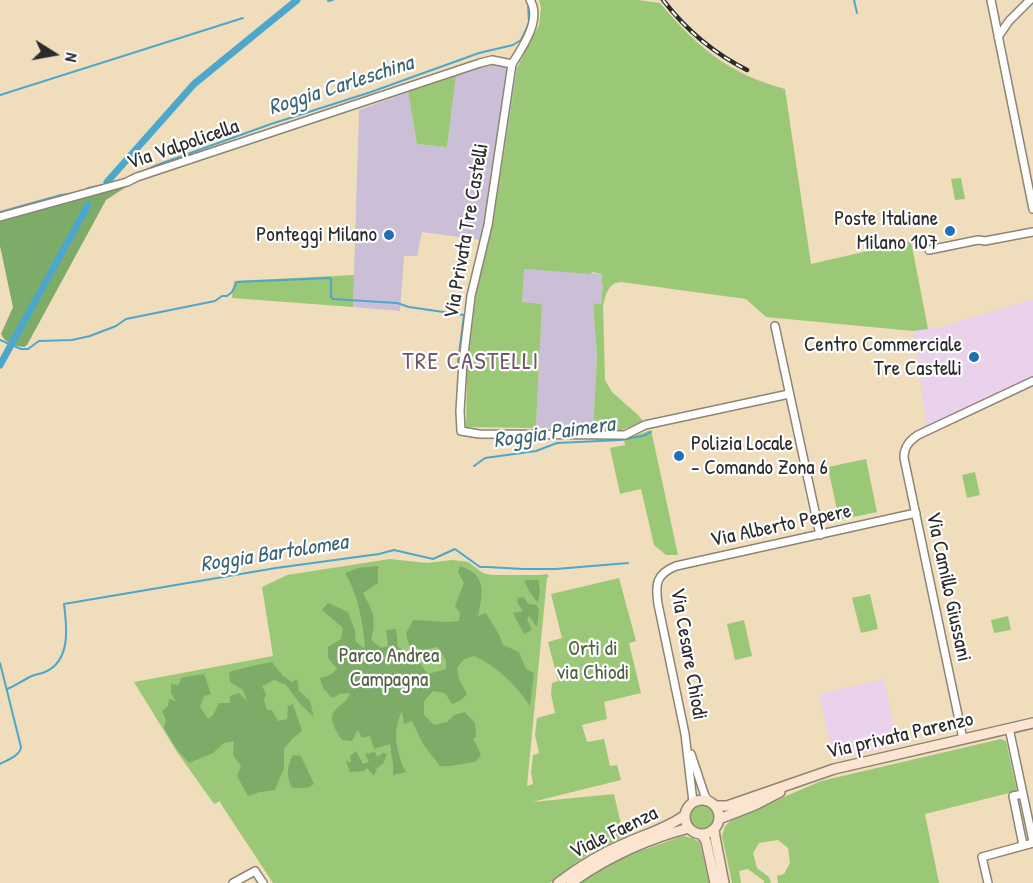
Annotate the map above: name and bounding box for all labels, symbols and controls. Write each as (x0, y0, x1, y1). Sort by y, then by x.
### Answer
north arrow (24, 24, 84, 84)
water label: Roggia Carleschina (265, 50, 417, 122)
text: N (60, 51, 83, 64)
street label: Via Valpolicella (124, 114, 242, 176)
street label: Via Privata Tre Castelli (439, 141, 495, 321)
place label: Poste Italiane Milano 107 (834, 206, 938, 256)
place label: Ponteggi Milano (256, 222, 377, 248)
marker: Poste Italiane Milano 107 (943, 224, 957, 238)
marker: Ponteggi Milano (382, 228, 396, 242)
place label: Centro Commerciale Tre Castelli (804, 332, 962, 382)
district label: TRE CASTELLI (402, 349, 540, 377)
marker: Centro Commerciale Tre Castelli (967, 350, 981, 364)
water label: Roggia Paimera (492, 411, 616, 455)
place label: Polizia Locale - Comando Zona 6 (691, 431, 828, 481)
marker: Polizia Locale - Comando Zona 6 (672, 449, 686, 463)
street label: Via Alberto Pepere (708, 499, 854, 553)
street label: Via Camillo Giussani (920, 510, 976, 664)
water label: Roggia Bartolomea (198, 529, 350, 579)
street label: Via Cesare Chiodi (664, 586, 712, 722)
park label: Orti di via Chiodi (557, 636, 629, 686)
park label: Parco Andrea Campagna (339, 643, 439, 693)
street label: Via privata Parenzo (824, 707, 976, 765)
street label: Viale Faenza (566, 801, 662, 865)

